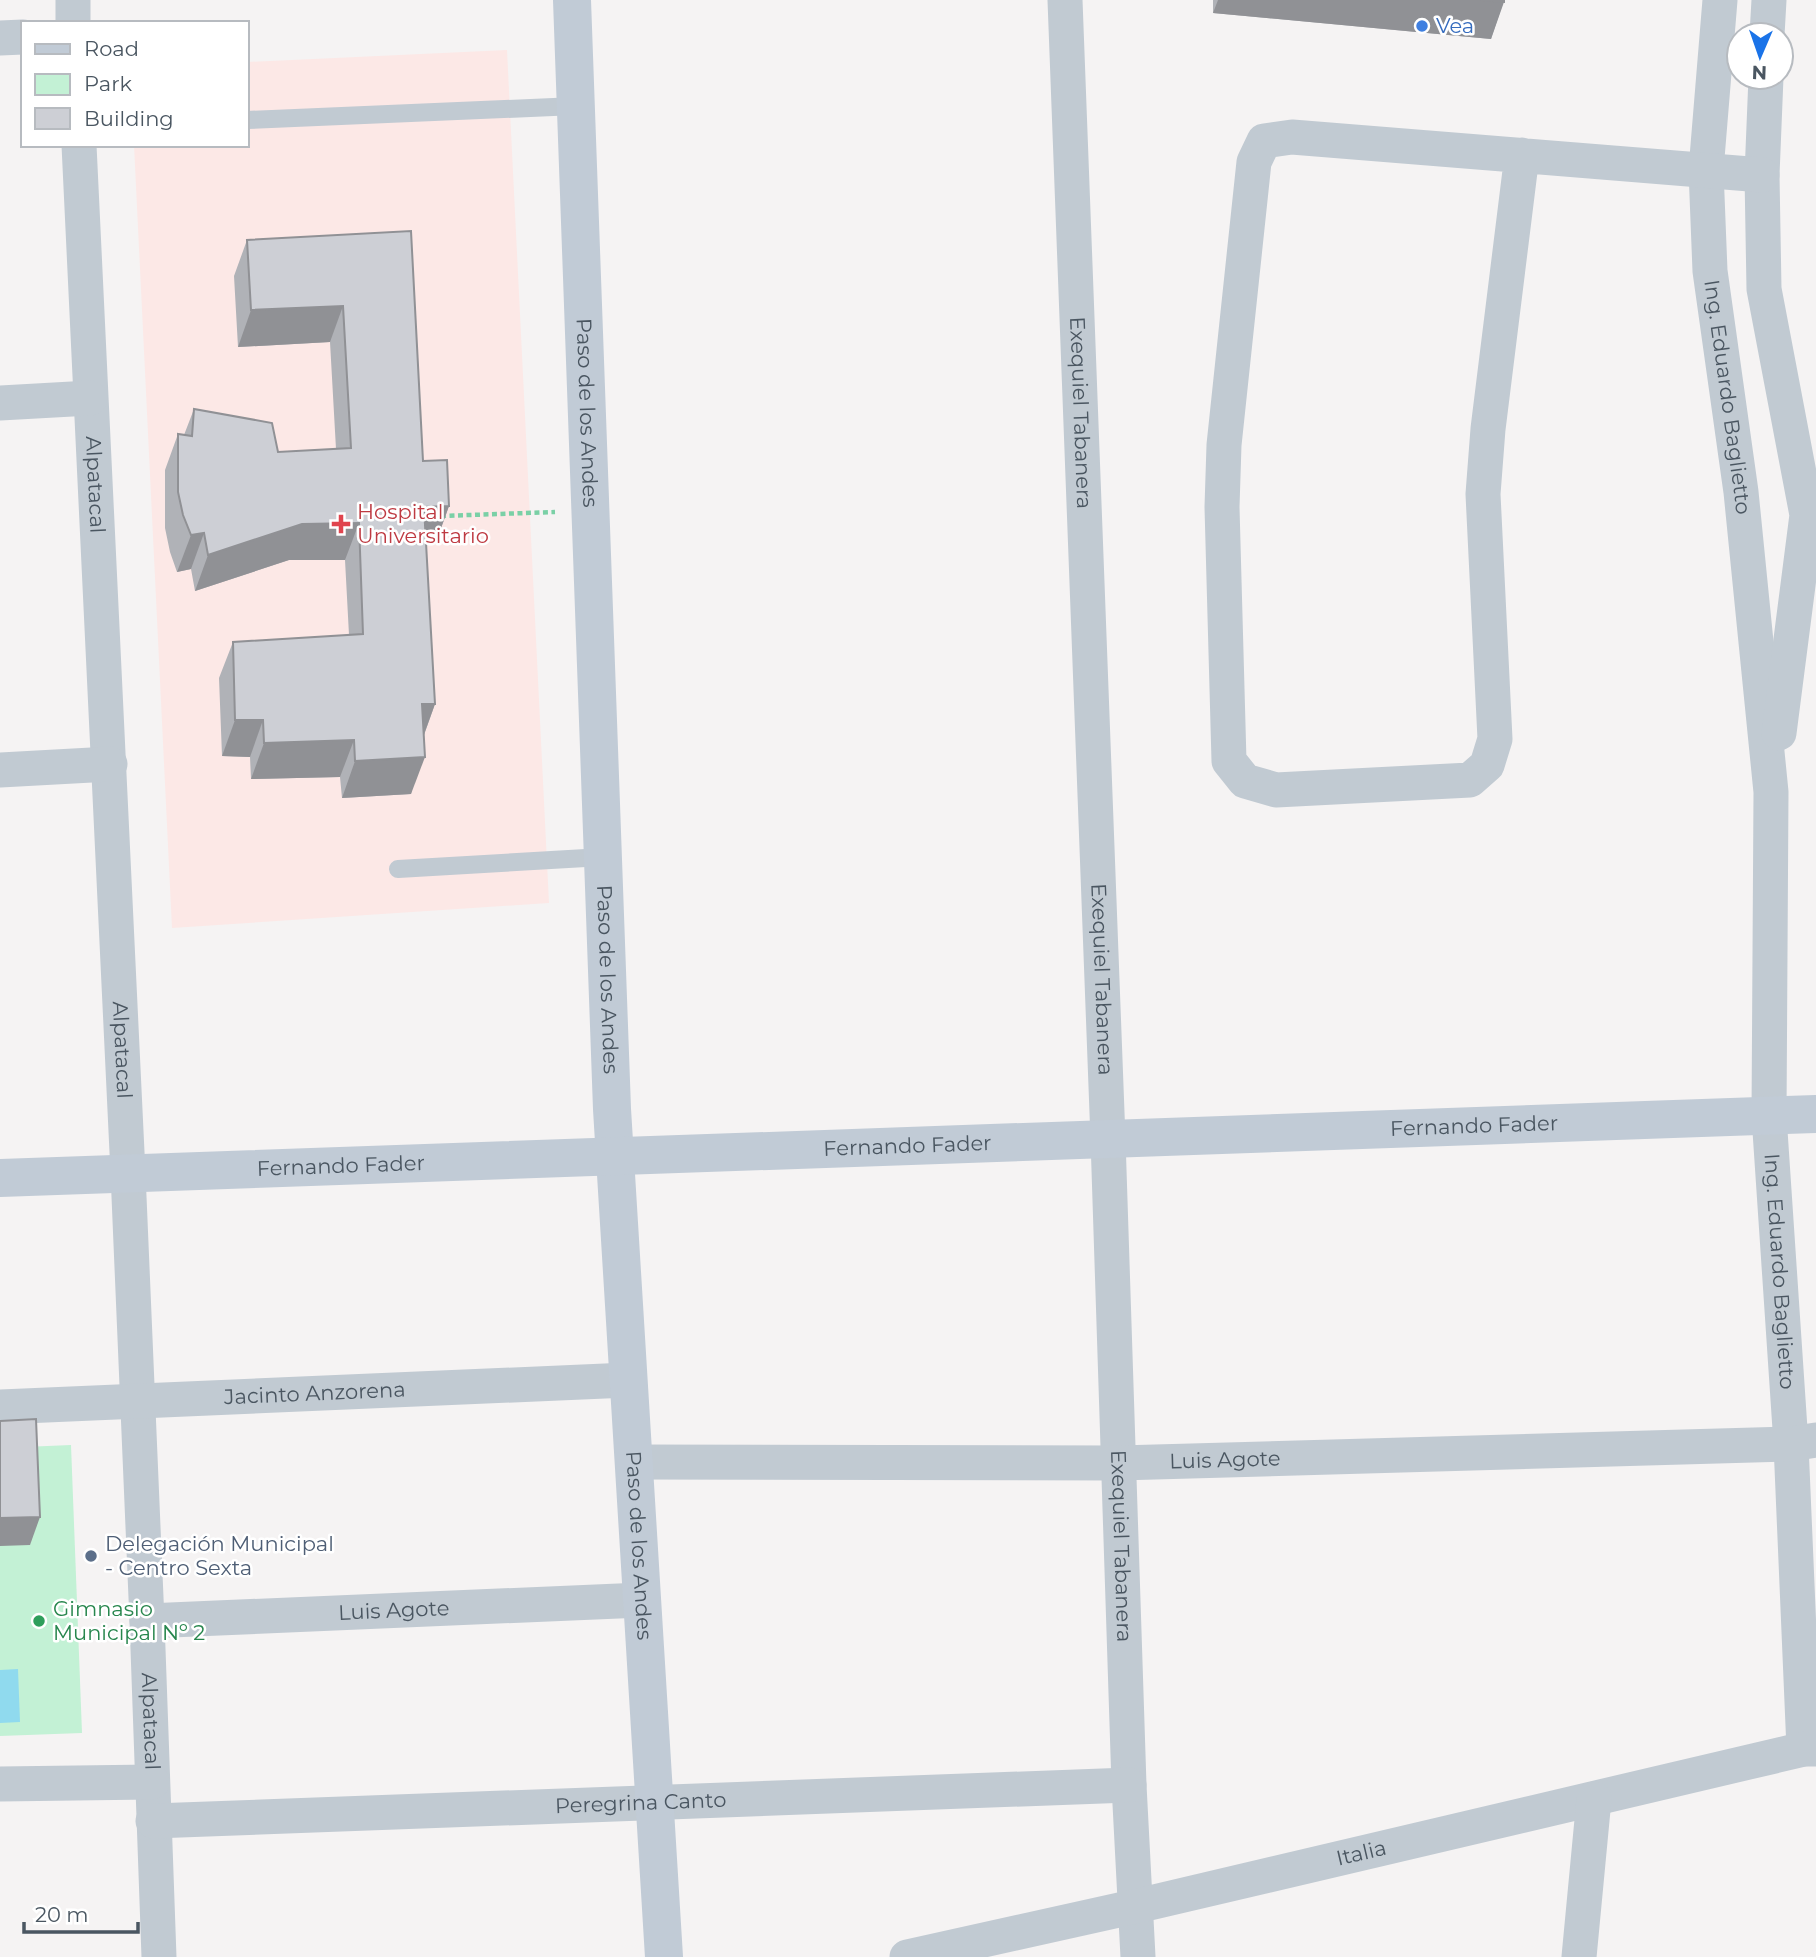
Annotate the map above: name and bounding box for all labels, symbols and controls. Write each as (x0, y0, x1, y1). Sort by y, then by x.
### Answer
place label: Vea (1436, 13, 1474, 38)
marker: Vea (1414, 18, 1430, 34)
legend (21, 21, 248, 147)
north arrow (1725, 21, 1795, 91)
text: Road (84, 36, 139, 61)
text: N (1751, 61, 1768, 84)
text: Park (84, 71, 132, 96)
text: Building (84, 106, 174, 131)
street label: Ing. Eduardo Baglietto (1699, 278, 1756, 516)
street label: Exequiel Tabanera (1065, 316, 1097, 509)
street label: Paso de los Andes (571, 318, 603, 508)
street label: Alpatacal (81, 435, 110, 534)
place label: Hospital Universitario (357, 499, 489, 548)
marker: Hospital Universitario (331, 514, 351, 534)
street label: Exequiel Tabanera (1086, 883, 1119, 1076)
street label: Paso de los Andes (592, 884, 624, 1075)
street label: Alpatacal (108, 1001, 137, 1099)
street label: Fernando Fader (1390, 1110, 1559, 1141)
street label: Fernando Fader (823, 1130, 992, 1161)
street label: Fernando Fader (256, 1150, 425, 1181)
street label: Ing. Eduardo Baglietto (1760, 1152, 1800, 1390)
street label: Jacinto Anzorena (222, 1377, 406, 1409)
street label: Luis Agote (1169, 1445, 1281, 1474)
street label: Exequiel Tabanera (1106, 1449, 1137, 1643)
street label: Paso de los Andes (621, 1450, 658, 1641)
place label: Delegación Municipal - Centro Sexta (105, 1531, 334, 1580)
marker: Delegación Municipal - Centro Sexta (83, 1548, 99, 1564)
street label: Luis Agote (338, 1595, 450, 1625)
place label: Gimnasio Municipal Nº 2 (53, 1596, 205, 1645)
marker: Gimnasio Municipal Nº 2 (31, 1613, 47, 1629)
street label: Alpatacal (137, 1672, 165, 1771)
street label: Peregrina Canto (555, 1787, 727, 1818)
street label: Italia (1334, 1835, 1389, 1871)
scale bar (24, 1890, 138, 1934)
text: 20 m (35, 1902, 89, 1927)

